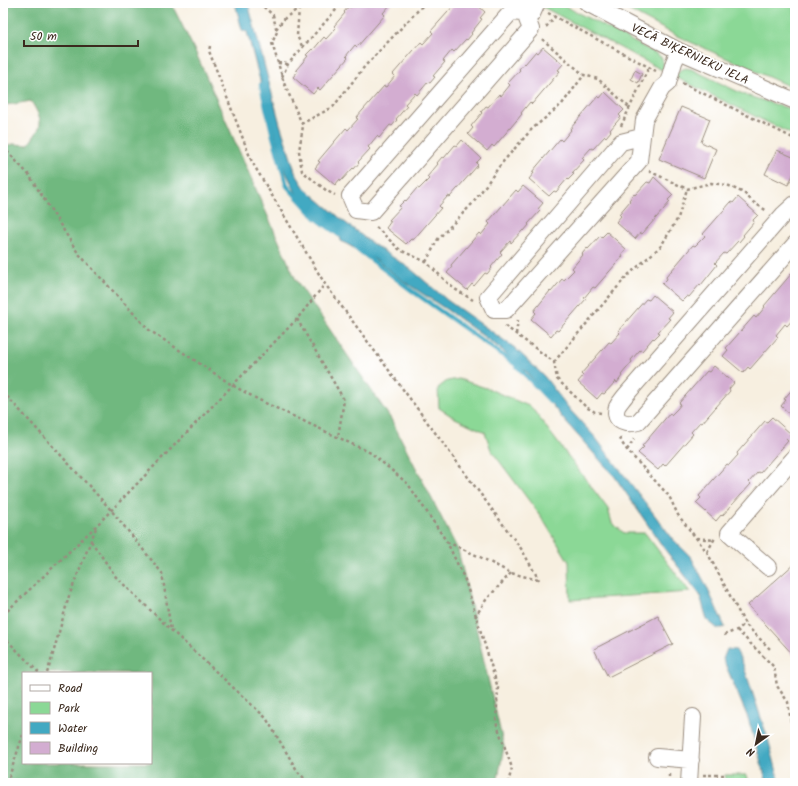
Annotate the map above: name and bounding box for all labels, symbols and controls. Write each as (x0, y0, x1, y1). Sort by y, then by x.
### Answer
street label: VECĀ BIĶERNIEKU IELA (628, 19, 752, 90)
scale bar (24, 22, 138, 48)
text: 50 m (30, 27, 57, 46)
legend (22, 672, 152, 764)
text: Road (58, 679, 83, 698)
text: Park (58, 699, 80, 718)
text: Water (58, 719, 88, 738)
north arrow (736, 724, 776, 764)
text: Building (58, 739, 98, 758)
text: N (743, 742, 759, 761)

